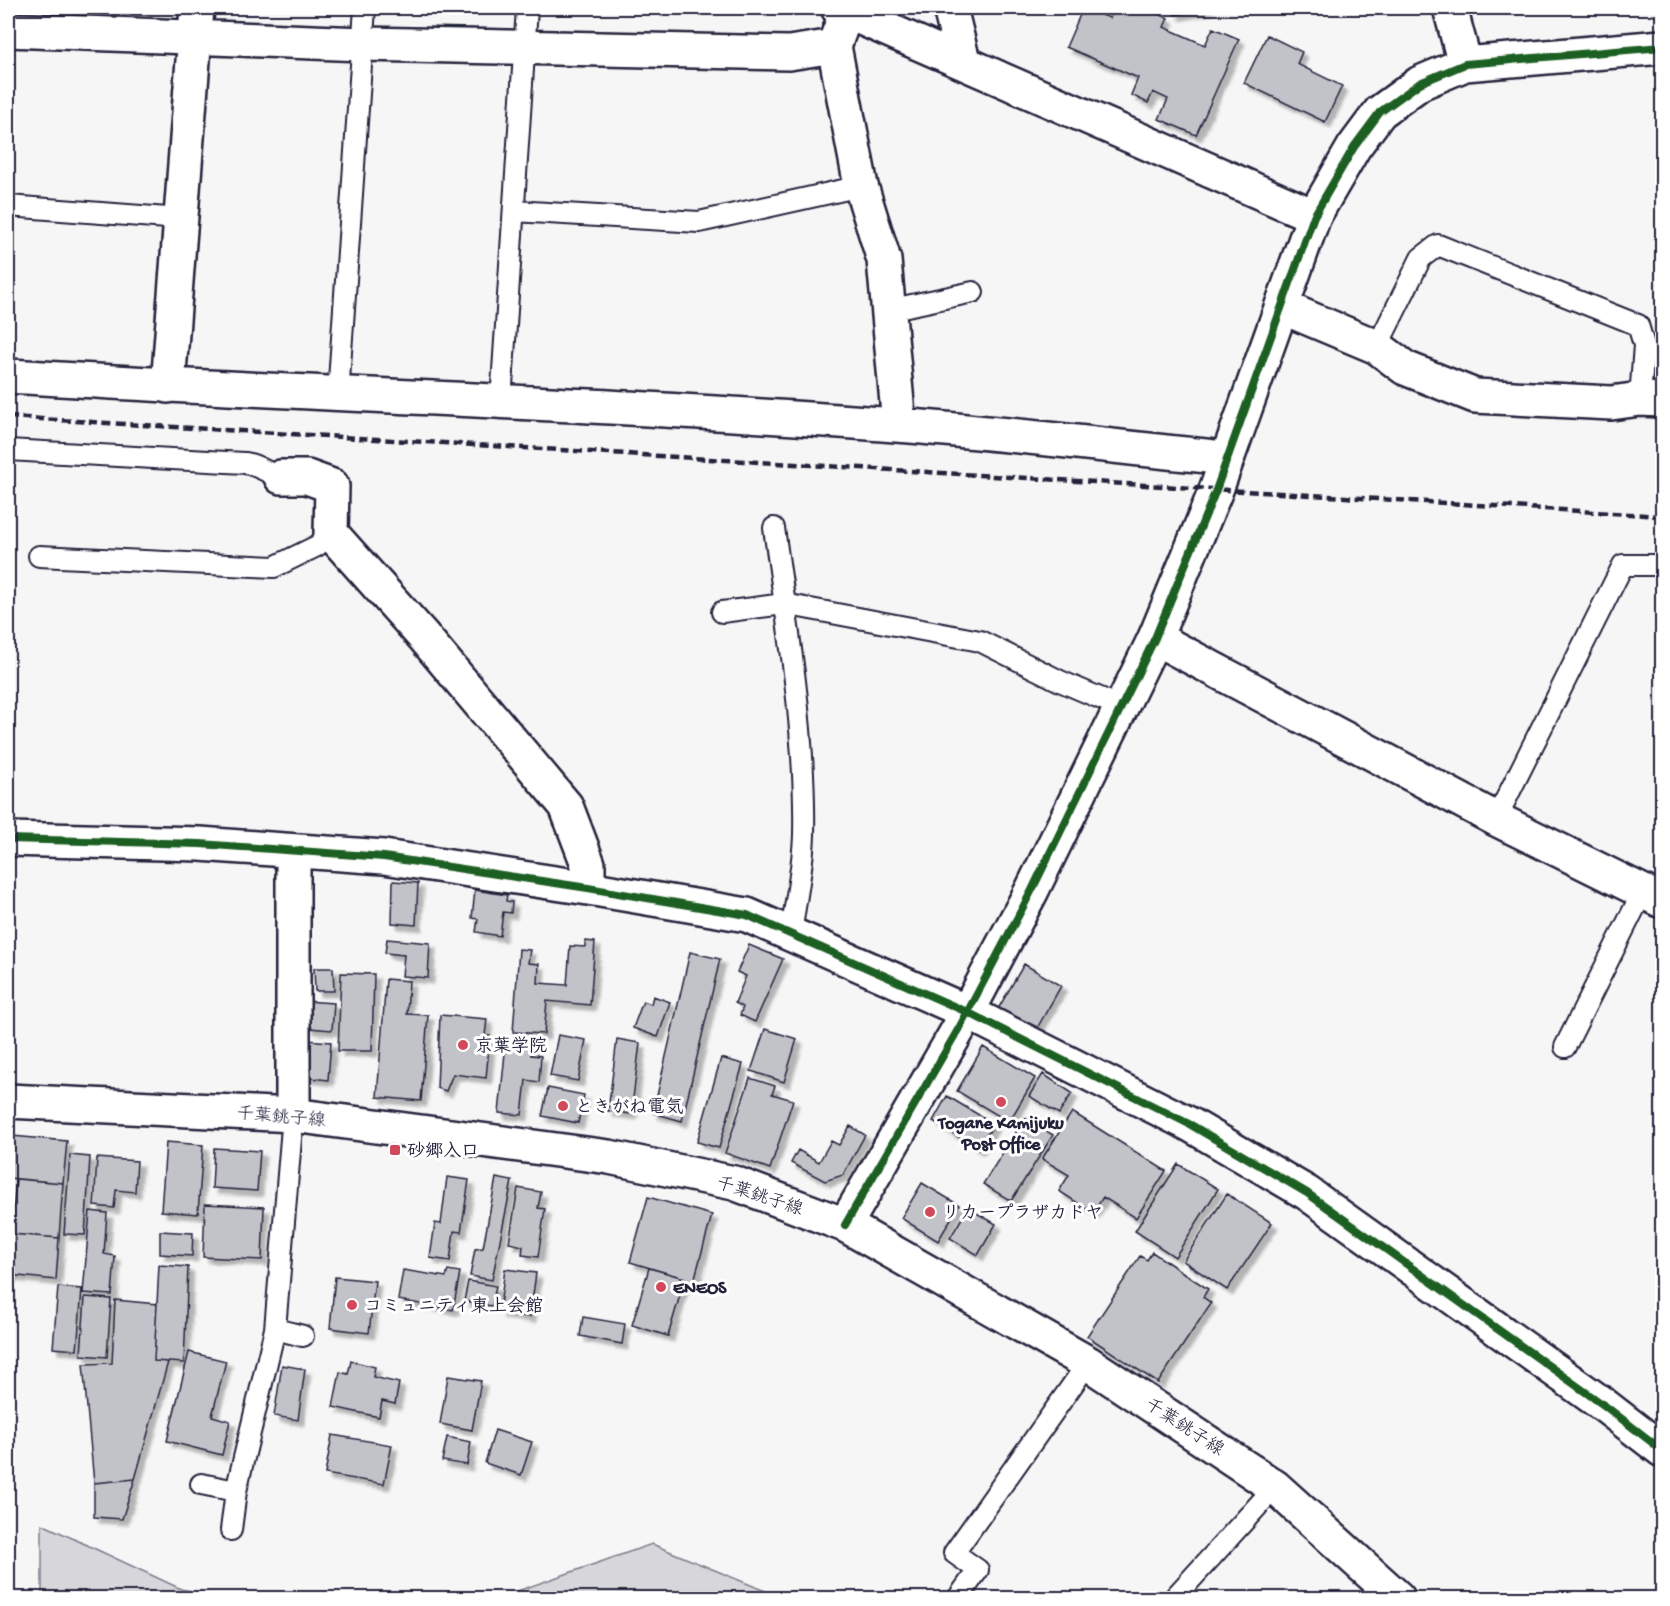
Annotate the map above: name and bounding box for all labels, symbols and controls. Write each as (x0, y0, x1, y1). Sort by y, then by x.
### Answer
place label: 京葉学院 (475, 1036, 547, 1058)
marker: 京葉学院 (456, 1038, 470, 1052)
marker: Togane Kamijuku Post Office (994, 1095, 1008, 1109)
place label: ときがね電気 (575, 1097, 683, 1119)
marker: ときがね電気 (556, 1099, 570, 1113)
street label: 千葉銚子線 (235, 1103, 327, 1133)
place label: Togane Kamijuku Post Office (936, 1114, 1064, 1156)
place label: 砂郷入口 (407, 1141, 479, 1163)
marker: 砂郷入口 (388, 1143, 402, 1157)
street label: 千葉銚子線 (713, 1173, 806, 1221)
place label: リカープラザカドヤ (942, 1203, 1103, 1225)
marker: リカープラザカドヤ (923, 1205, 937, 1219)
place label: ENEOS (673, 1279, 727, 1300)
marker: ENEOS (654, 1280, 668, 1294)
place label: コミュニティ東上会館 (364, 1296, 543, 1318)
marker: コミュニティ東上会館 (345, 1298, 359, 1312)
street label: 千葉銚子線 (1140, 1394, 1228, 1461)

